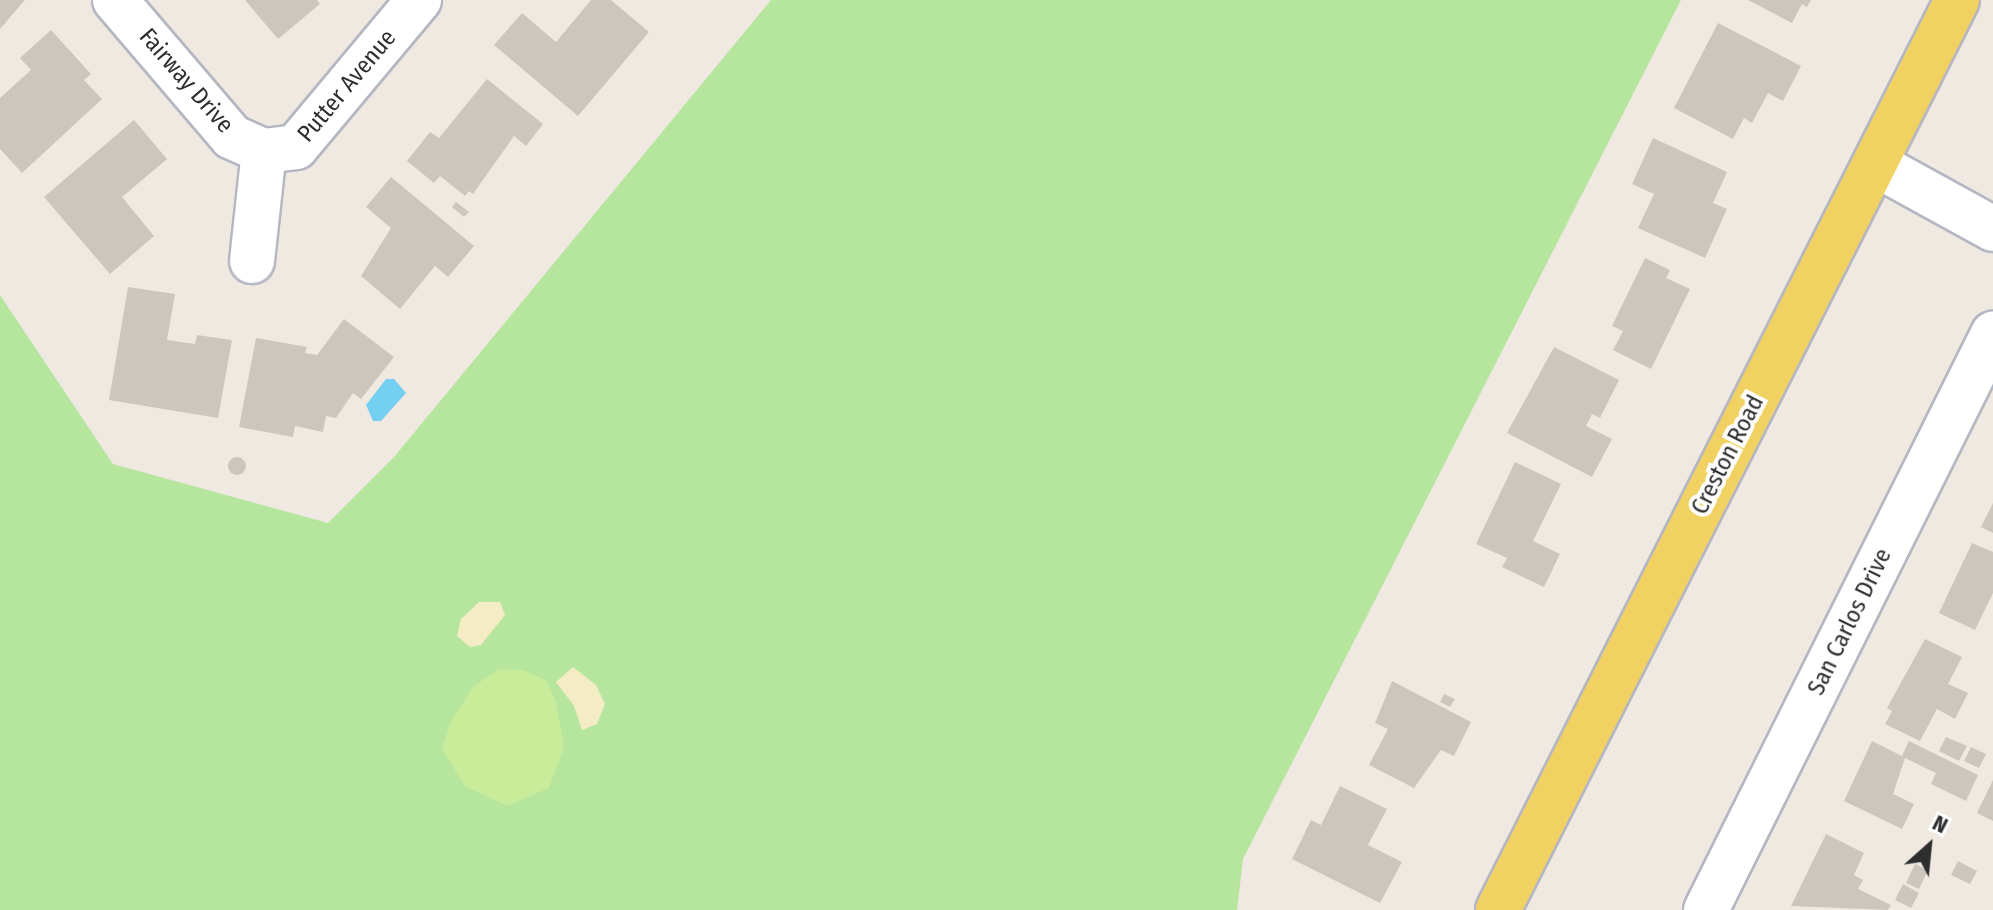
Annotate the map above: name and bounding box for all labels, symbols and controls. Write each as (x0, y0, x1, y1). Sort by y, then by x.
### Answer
street label: Fairway Drive (133, 23, 239, 139)
street label: Putter Avenue (292, 24, 402, 148)
street label: Creston Road (1686, 391, 1770, 519)
street label: San Carlos Drive (1802, 544, 1898, 700)
north arrow (1889, 806, 1969, 886)
text: N (1928, 809, 1952, 839)

